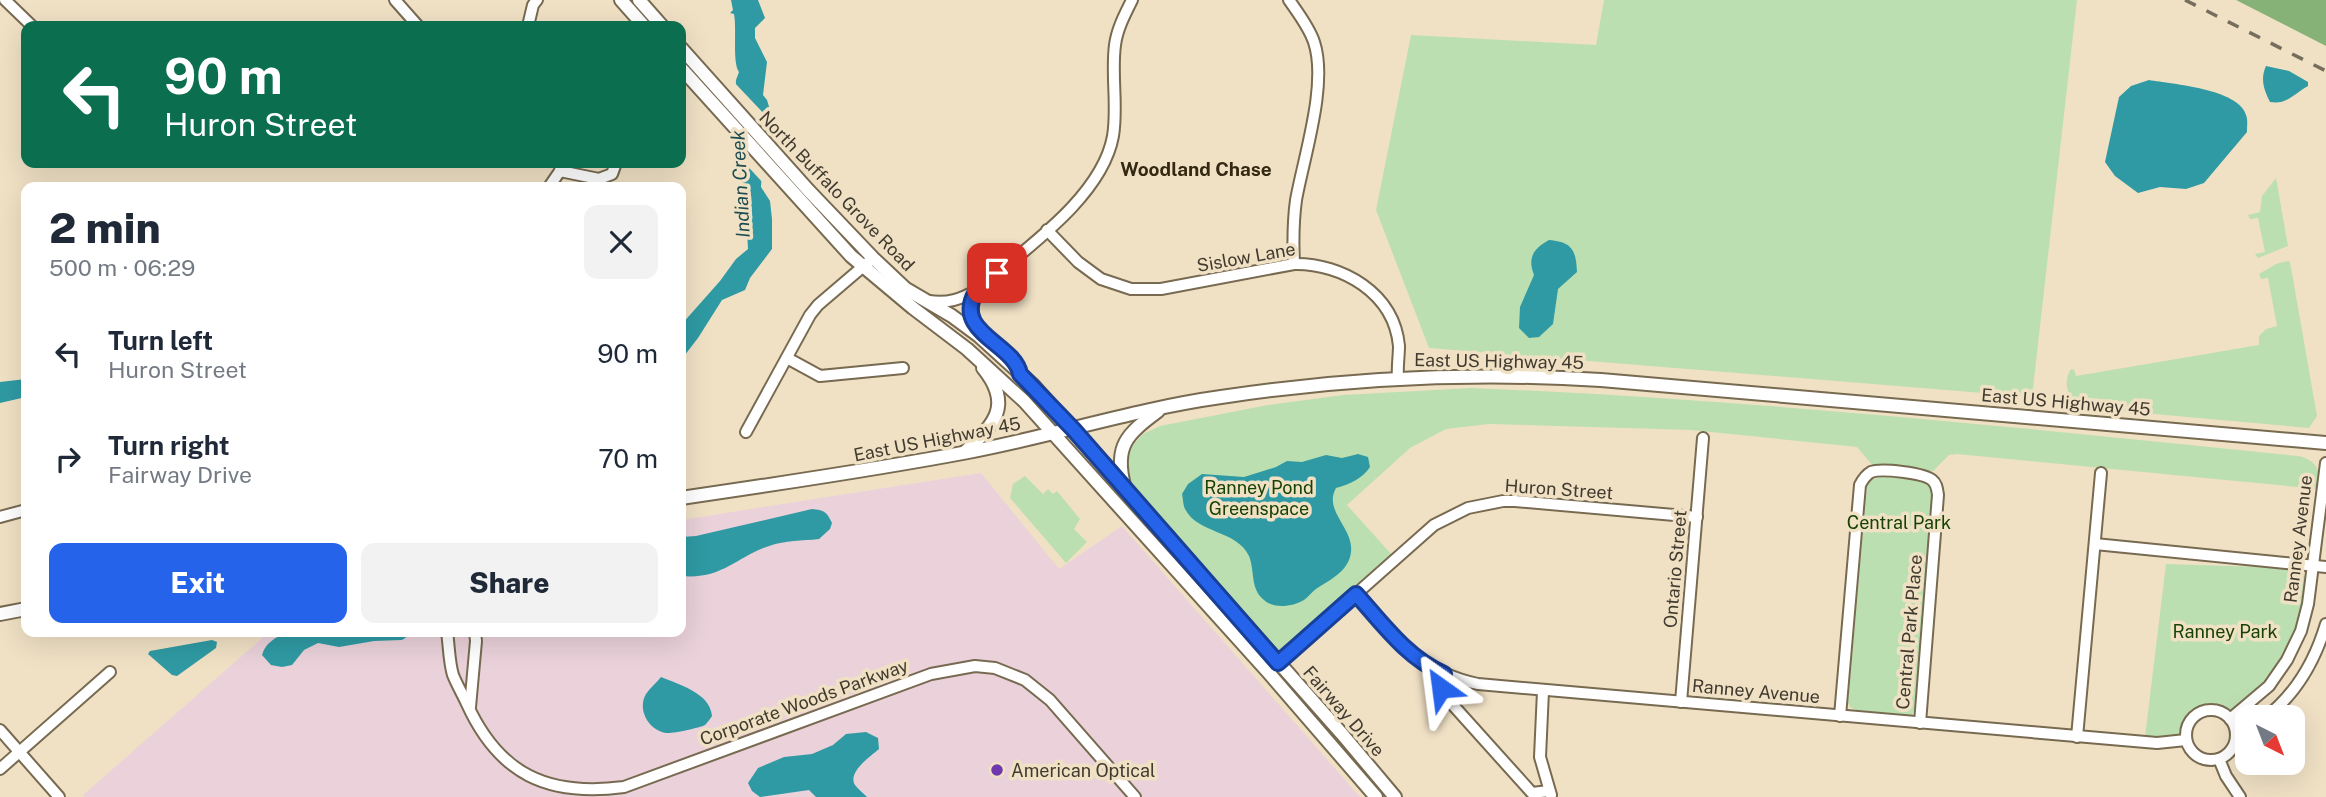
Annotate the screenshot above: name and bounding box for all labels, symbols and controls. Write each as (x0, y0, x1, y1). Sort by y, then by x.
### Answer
text: 90 m (164, 47, 283, 105)
icon: left (49, 49, 140, 140)
text: Huron Street (164, 106, 357, 143)
street label: North Buffalo Grove Road (755, 107, 919, 275)
water label: Indian Creek (726, 129, 754, 238)
district label: Woodland Chase (1120, 158, 1272, 180)
text: 2 min (49, 203, 161, 252)
button: close (584, 205, 658, 279)
street label: Sislow Lane (1195, 238, 1297, 276)
pin (967, 243, 1027, 303)
text: 500 m · 06:29 (49, 254, 195, 281)
icon: arrive (978, 254, 1016, 292)
text: Turn left (108, 325, 213, 356)
icon: left (49, 335, 87, 373)
text: 90 m (597, 338, 658, 369)
street label: East US Highway 45 (1414, 349, 1584, 373)
text: Huron Street (108, 356, 247, 383)
street label: East US Highway 45 (1980, 384, 2152, 420)
street label: East US Highway 45 (852, 412, 1022, 466)
text: Turn right (108, 430, 230, 461)
icon: right (49, 440, 87, 478)
text: 70 m (598, 443, 658, 474)
text: Fairway Drive (108, 461, 252, 488)
street label: Ranney Avenue (2280, 474, 2316, 604)
street label: Huron Street (1504, 475, 1614, 503)
park label: Ranney Pond Greenspace (1204, 477, 1314, 519)
street label: Ontario Street (1659, 509, 1691, 629)
park label: Central Park (1847, 512, 1951, 533)
button: Exit (49, 543, 347, 623)
button: Share (361, 543, 658, 623)
street label: Central Park Place (1892, 554, 1926, 710)
park label: Ranney Park (2172, 621, 2278, 642)
position arrow (1404, 651, 1478, 725)
street label: Corporate Woods Parkway (697, 654, 911, 750)
street label: Fairway Drive (1299, 662, 1389, 760)
street label: Ranney Avenue (1691, 675, 1821, 707)
north arrow (2235, 705, 2305, 775)
map controls (2235, 705, 2305, 775)
place label: American Optical (1011, 760, 1155, 781)
marker: American Optical (989, 762, 1005, 778)

